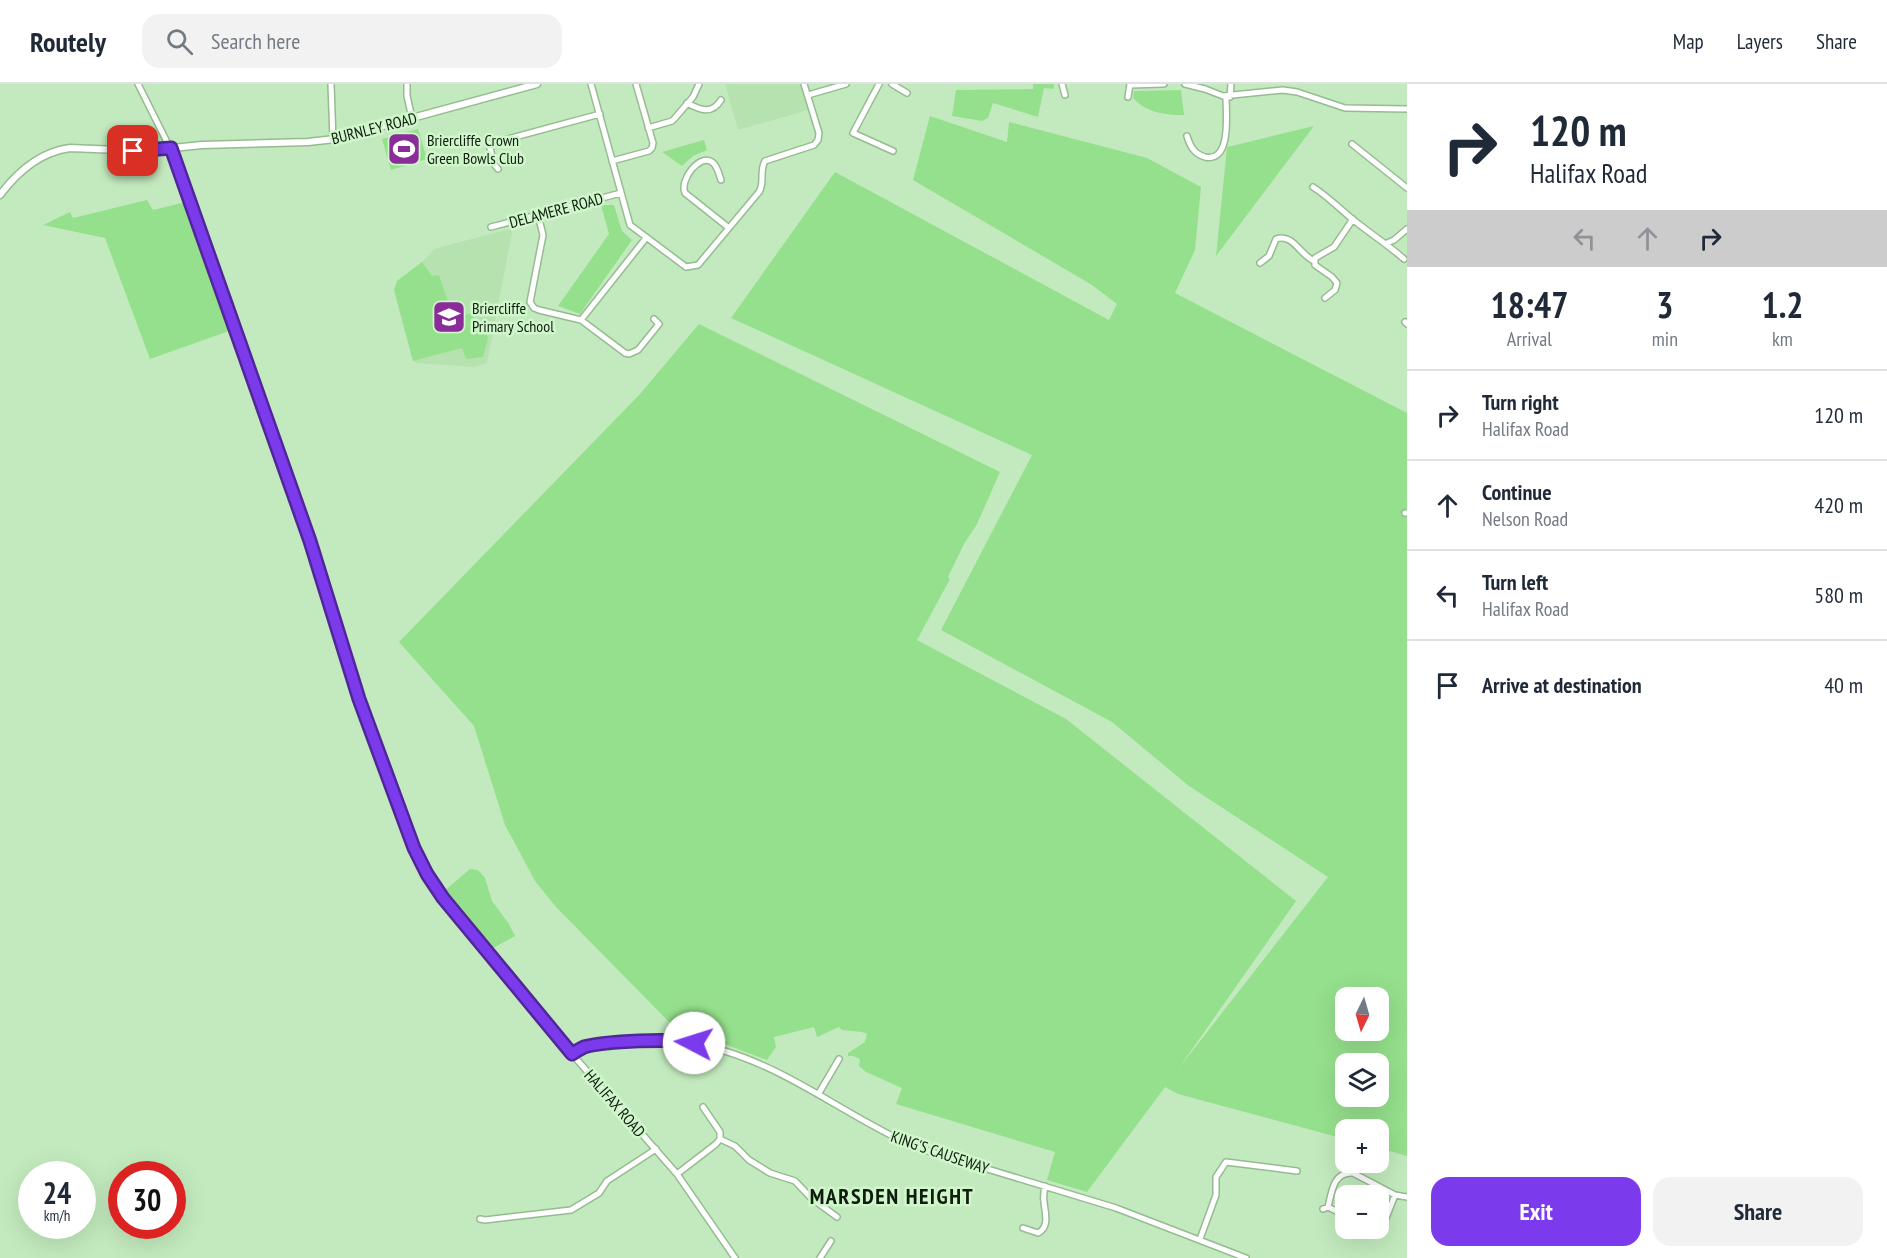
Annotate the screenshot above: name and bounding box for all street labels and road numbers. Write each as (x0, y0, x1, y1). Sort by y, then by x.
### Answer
street label: BURNLEY ROAD (329, 108, 419, 148)
street label: DELAMERE ROAD (507, 188, 605, 232)
street label: HALIFAX ROAD (580, 1065, 650, 1141)
street label: KING'S CAUSEWAY (888, 1126, 992, 1178)

